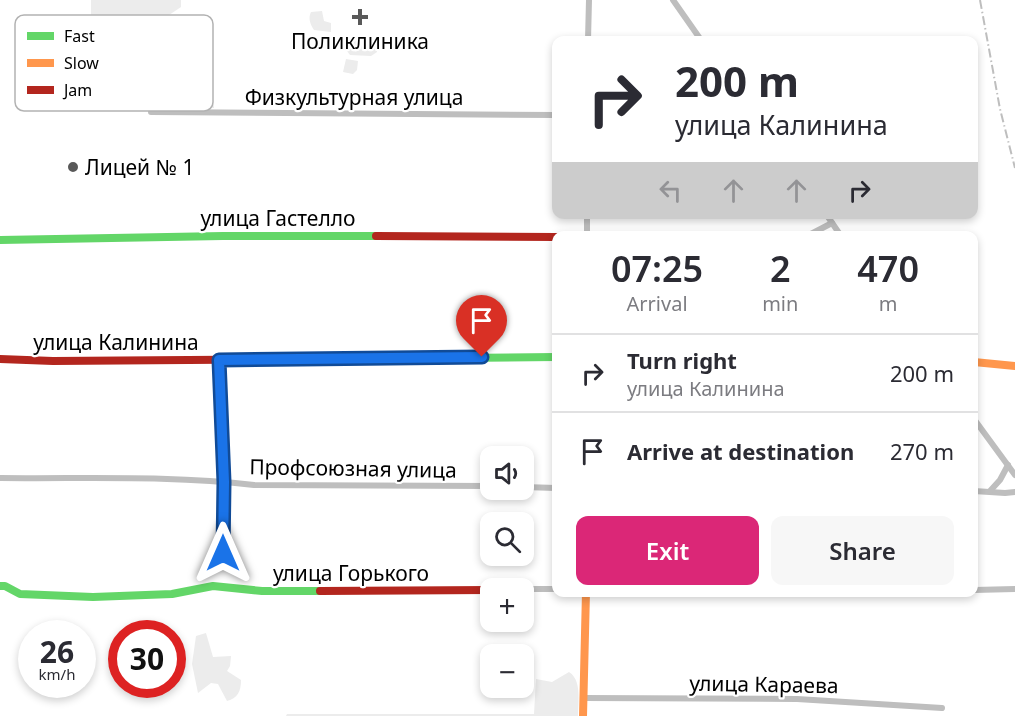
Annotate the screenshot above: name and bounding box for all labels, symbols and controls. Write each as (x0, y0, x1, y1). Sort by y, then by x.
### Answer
marker: Поликлиника (351, 8, 369, 26)
legend (15, 15, 213, 111)
text: Fast (64, 25, 95, 47)
place label: Поликлиника (291, 27, 429, 55)
text: Slow (64, 52, 99, 74)
text: 200 m (675, 52, 799, 109)
icon: right (576, 60, 654, 138)
text: Jam (62, 79, 92, 101)
street label: Физкультурная улица (245, 83, 463, 111)
text: улица Калинина (675, 106, 888, 143)
place label: Лицей № 1 (85, 153, 195, 181)
marker: Лицей № 1 (66, 160, 80, 174)
icon: left (654, 174, 687, 207)
icon: ahead (717, 174, 750, 207)
icon: ahead (780, 174, 813, 207)
icon: right (843, 174, 876, 207)
street label: улица Гастелло (200, 204, 356, 232)
text: 07:25 (611, 244, 703, 293)
text: 2 (770, 244, 791, 293)
text: 470 (857, 244, 919, 293)
text: Arrival (627, 290, 688, 317)
text: min (762, 290, 798, 317)
text: m (879, 290, 898, 317)
pin (456, 295, 507, 357)
icon: arrive (465, 304, 498, 337)
street label: улица Калинина (33, 328, 199, 356)
text: Turn right (627, 345, 737, 375)
icon: right (576, 357, 609, 390)
text: 200 m (890, 358, 954, 388)
text: улица Калинина (627, 375, 785, 402)
icon: arrive (576, 435, 609, 468)
text: Arrive at destination (627, 436, 854, 466)
text: 270 m (890, 436, 954, 466)
map controls (480, 446, 534, 698)
button: sound (480, 446, 534, 500)
street label: Профсоюзная улица (249, 452, 457, 484)
button: search (480, 512, 534, 566)
button: Exit (576, 516, 759, 585)
button: Share (771, 516, 954, 585)
position arrow (191, 521, 255, 585)
street label: улица Горького (273, 559, 429, 587)
button: + (480, 578, 534, 632)
speed limit sign: 30 (108, 620, 186, 698)
text: 26 (40, 631, 74, 672)
button: − (480, 644, 534, 698)
text: km/h (39, 664, 75, 684)
street label: улица Караева (689, 669, 839, 699)

